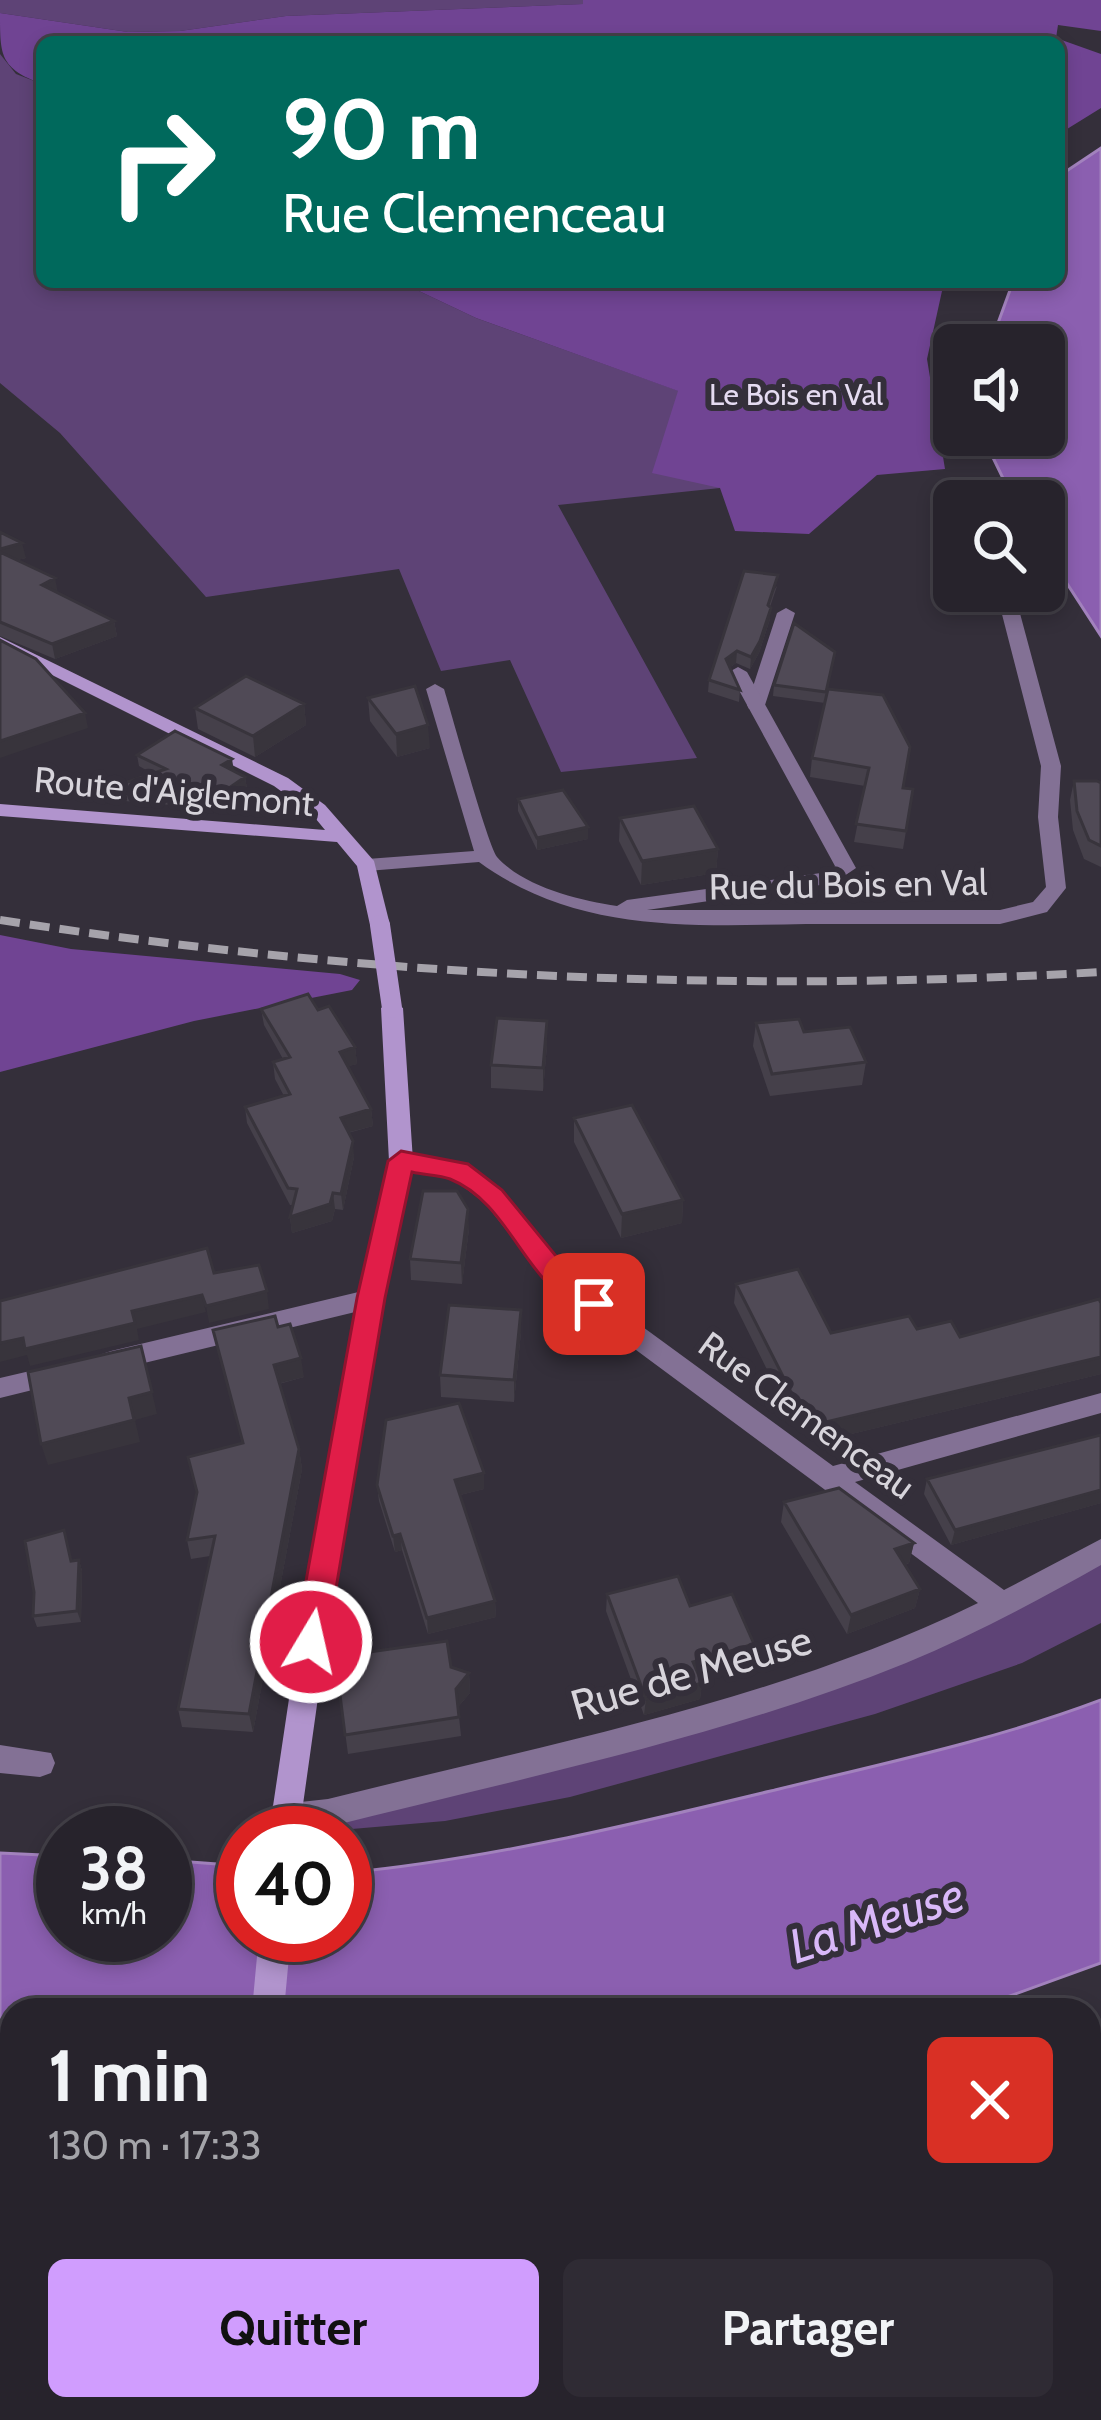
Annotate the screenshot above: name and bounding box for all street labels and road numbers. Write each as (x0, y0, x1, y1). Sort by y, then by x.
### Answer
street label: Route d'Aiglemont (32, 757, 316, 825)
street label: Rue du Bois en Val (708, 860, 988, 908)
street label: Rue Clemenceau (690, 1322, 924, 1508)
street label: Rue de Meuse (565, 1613, 817, 1731)

